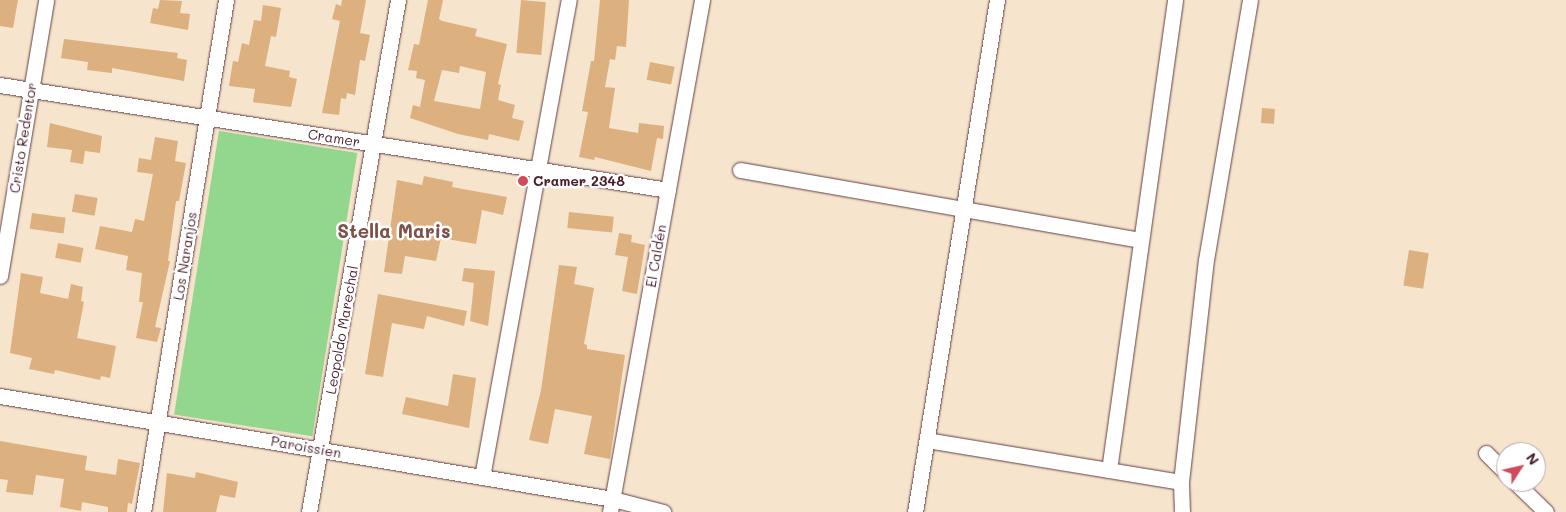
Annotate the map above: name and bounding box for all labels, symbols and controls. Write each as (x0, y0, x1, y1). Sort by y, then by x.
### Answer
street label: Cristo Redentor (6, 82, 40, 194)
street label: Cramer (307, 126, 361, 150)
place label: Cramer 2348 (533, 173, 625, 189)
marker: Cramer 2348 (517, 175, 529, 187)
street label: Los Naranjos (170, 211, 200, 301)
district label: Stella Maris (337, 220, 451, 242)
street label: El Caldén (642, 223, 670, 289)
street label: Leopoldo Marechal (322, 264, 362, 396)
street label: Paroissien (269, 433, 343, 461)
north arrow (1496, 442, 1546, 492)
text: N (1522, 449, 1544, 468)

